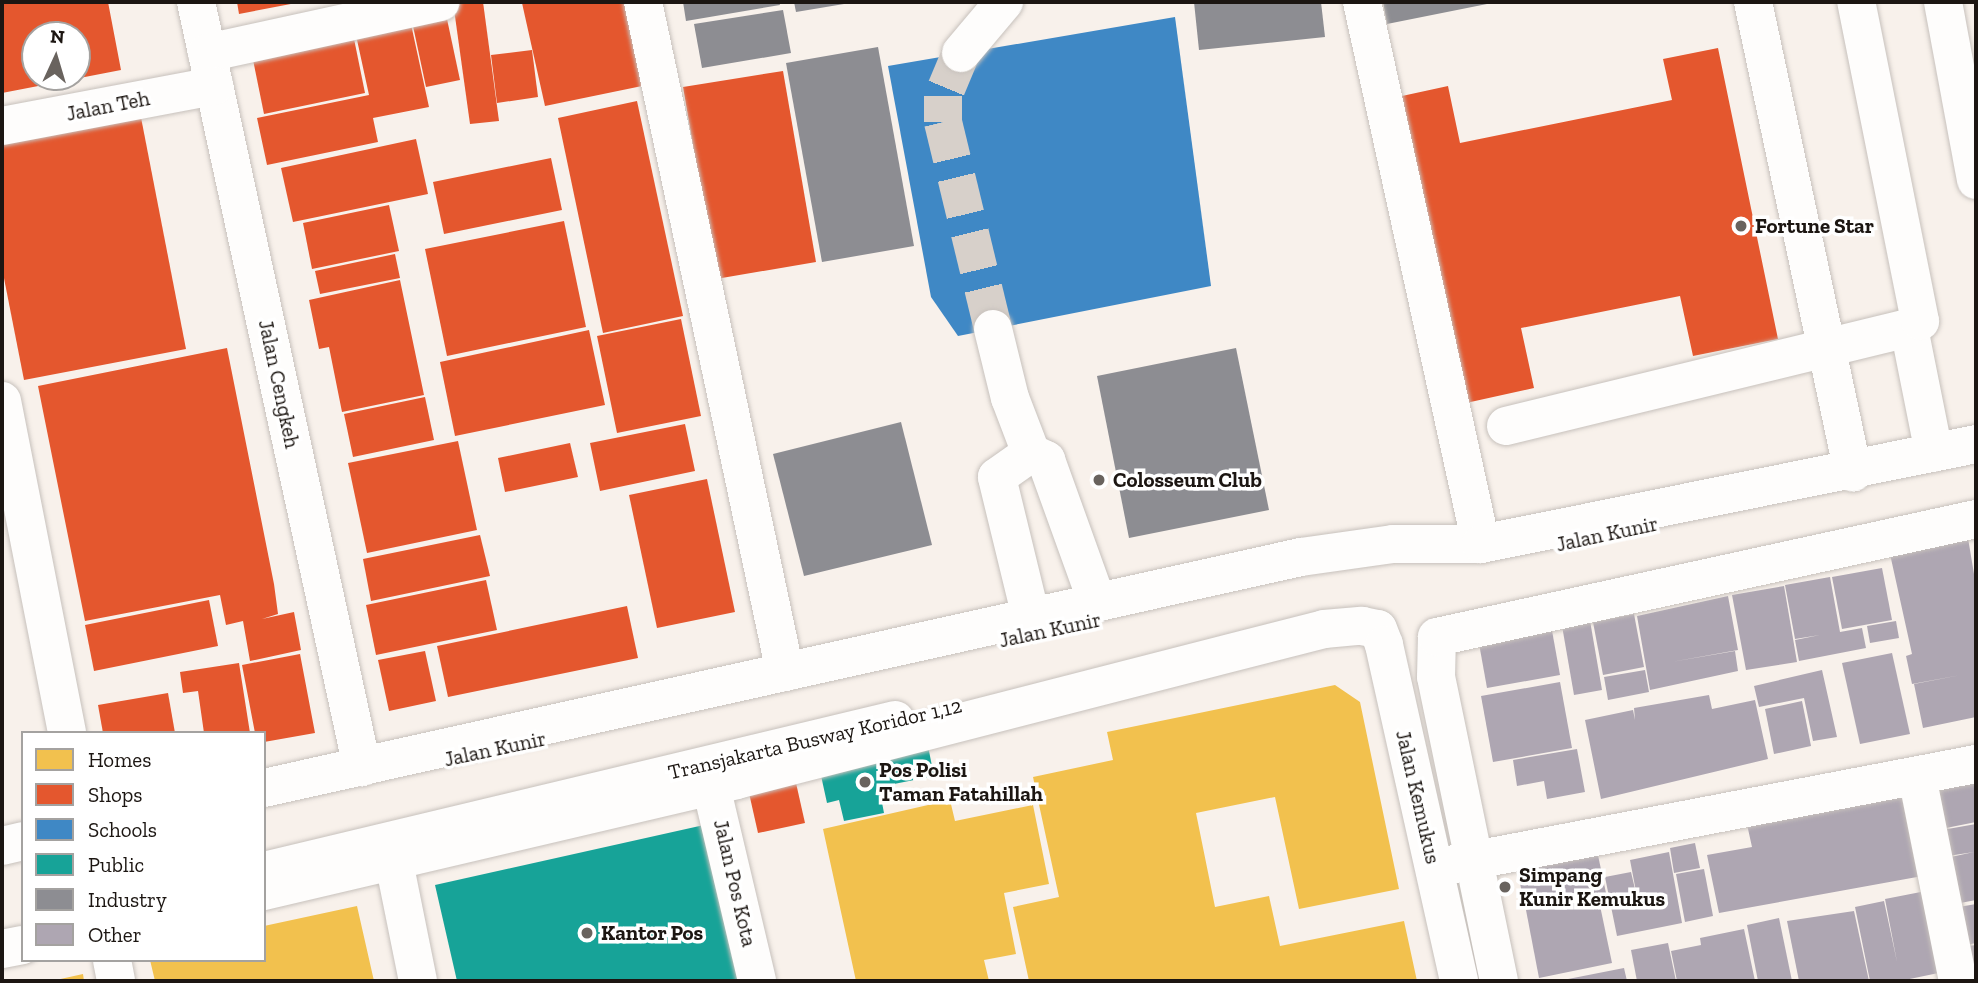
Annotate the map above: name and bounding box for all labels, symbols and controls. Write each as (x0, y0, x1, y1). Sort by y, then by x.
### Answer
north arrow (21, 21, 91, 91)
text: N (49, 25, 65, 49)
street label: Jalan Teh (64, 86, 152, 126)
place label: Fortune Star (1755, 213, 1874, 239)
marker: Fortune Star (1733, 218, 1749, 234)
street label: Jalan Cengkeh (253, 317, 305, 451)
place label: Colosseum Club (1113, 467, 1262, 493)
marker: Colosseum Club (1091, 472, 1107, 488)
street label: Jalan Kunir (1554, 511, 1660, 557)
street label: Jalan Kunir (997, 607, 1103, 653)
street label: Transjakarta Busway Koridor 1,12 (665, 693, 965, 785)
street label: Jalan Kunir (442, 726, 548, 772)
street label: Jalan Kemukus (1390, 728, 1446, 866)
legend (21, 731, 266, 962)
text: Homes (88, 747, 151, 772)
place label: Pos Polisi Taman Fatahillah (879, 757, 1043, 807)
marker: Pos Polisi Taman Fatahillah (857, 774, 873, 790)
text: Shops (88, 782, 142, 807)
text: Schools (88, 817, 157, 842)
street label: Jalan Pos Kota (708, 817, 762, 949)
text: Public (88, 852, 144, 877)
place label: Simpang Kunir Kemukus (1519, 862, 1665, 912)
marker: Simpang Kunir Kemukus (1497, 879, 1513, 895)
text: Industry (88, 887, 167, 912)
place label: Kantor Pos (601, 920, 704, 946)
text: Other (88, 922, 142, 947)
marker: Kantor Pos (579, 925, 595, 941)

